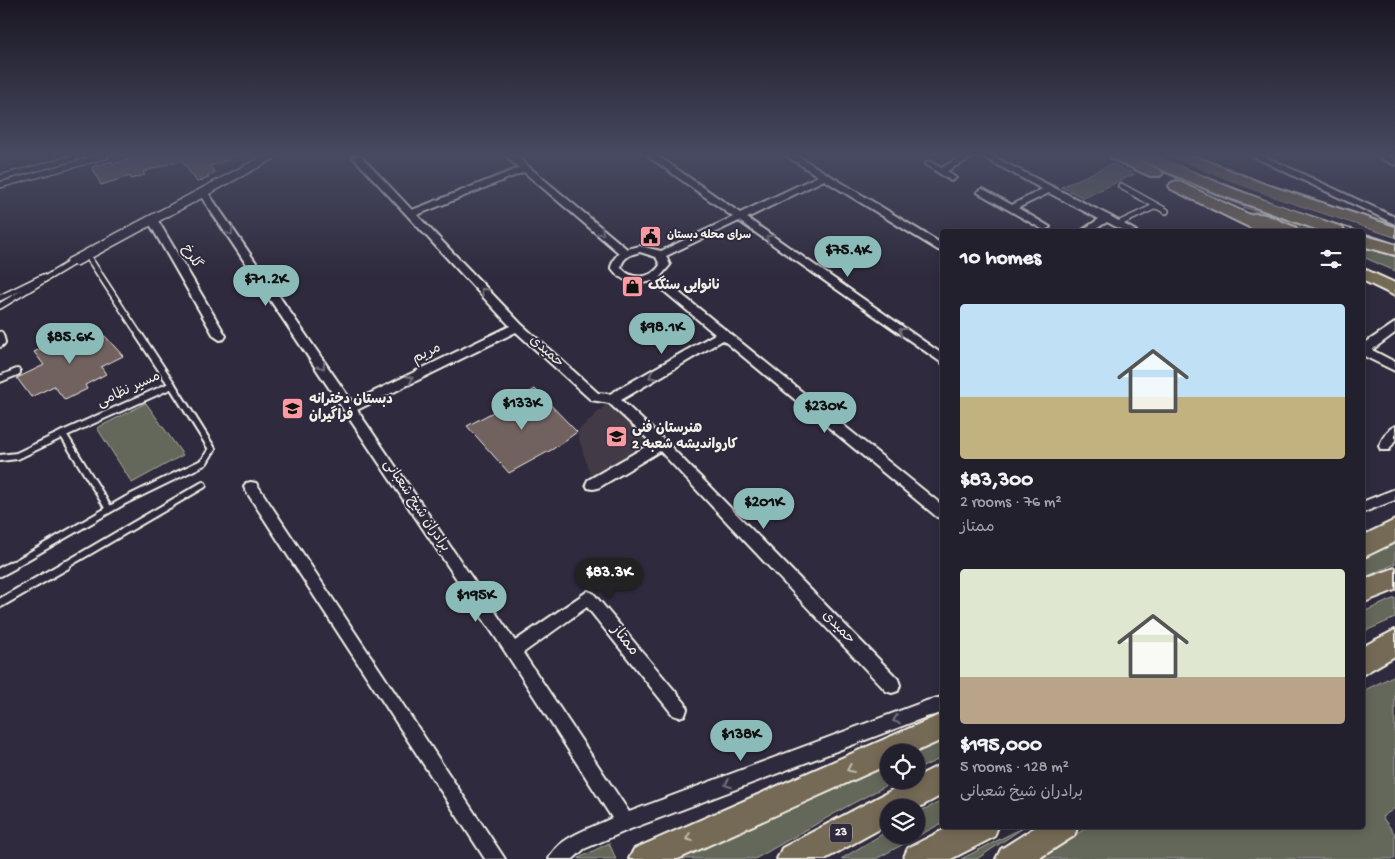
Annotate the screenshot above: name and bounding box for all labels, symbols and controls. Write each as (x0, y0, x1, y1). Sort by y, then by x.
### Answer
public building icon: سرای محله دبستان (639, 224, 663, 248)
one-way arrow (224, 226, 233, 236)
one-way arrow (596, 226, 605, 235)
place label: سرای محله دبستان (667, 229, 751, 242)
one-way arrow (765, 235, 775, 244)
pin: $75.4K (807, 236, 889, 278)
street label: گلرخ (177, 241, 206, 272)
text: $75.4K (825, 242, 871, 261)
icon: filters (1317, 245, 1345, 273)
text: 10 homes (960, 247, 1041, 272)
pin: $71.2K (225, 264, 307, 307)
text: $71.2K (244, 271, 288, 290)
shop icon: نانوایی سنگک (620, 274, 644, 298)
place label: نانوایی سنگک (648, 275, 721, 295)
one-way arrow (481, 288, 490, 297)
pin: $98.1K (621, 312, 703, 355)
text: $98.1K (640, 319, 684, 338)
pin: $85.6K (29, 322, 111, 365)
one-way arrow (899, 328, 908, 337)
text: $85.6K (47, 329, 93, 348)
street label: حمیدی (525, 332, 567, 372)
icon: home (1108, 336, 1198, 426)
street label: مریم (410, 340, 444, 368)
one-way arrow (316, 361, 325, 370)
street label: مسیر نظامی (95, 368, 163, 412)
one-way arrow (648, 370, 657, 380)
one-way arrow (405, 375, 414, 385)
pin: $133K (487, 388, 557, 431)
place label: دبستان دخترانه فراگیران (309, 392, 393, 425)
pin: $230K (790, 392, 860, 434)
text: $133K (502, 395, 542, 414)
school or university icon: دبستان دخترانه فراگیران (281, 396, 305, 420)
text: $230K (804, 398, 846, 417)
place label: هنرستان فنی کارواندیشه شعبه 2 (632, 419, 738, 454)
school or university icon: هنرستان فنی کارواندیشه شعبه 2 (604, 425, 628, 449)
street label: برادران شیخ شعبانی (379, 457, 453, 555)
text: $83,300 (960, 469, 1033, 494)
pin: $201K (729, 488, 799, 530)
text: $201K (744, 494, 784, 513)
text: 2 rooms · 76 m² (960, 494, 1062, 513)
text: ممتاز (960, 519, 995, 538)
pin: $83.3K (568, 558, 650, 600)
text: $83.3K (586, 564, 632, 583)
pin: $195K (441, 580, 511, 623)
text: $195K (457, 587, 495, 606)
icon: home (1108, 601, 1198, 691)
street label: حمیدی (818, 608, 858, 648)
street label: ممتاز (604, 620, 642, 660)
one-way arrow (892, 714, 901, 724)
pin: $138K (706, 720, 776, 762)
text: $138K (721, 726, 761, 745)
text: $195,000 (960, 734, 1042, 759)
map controls (880, 744, 925, 844)
button: locate (880, 744, 925, 789)
text: 5 rooms · 128 m² (960, 759, 1069, 778)
one-way arrow (846, 762, 855, 773)
one-way arrow (724, 778, 733, 788)
text: برادران شیخ شعبانی (960, 784, 1083, 803)
button: layers (880, 799, 925, 844)
road number: 23 (830, 824, 852, 842)
one-way arrow (685, 831, 694, 842)

